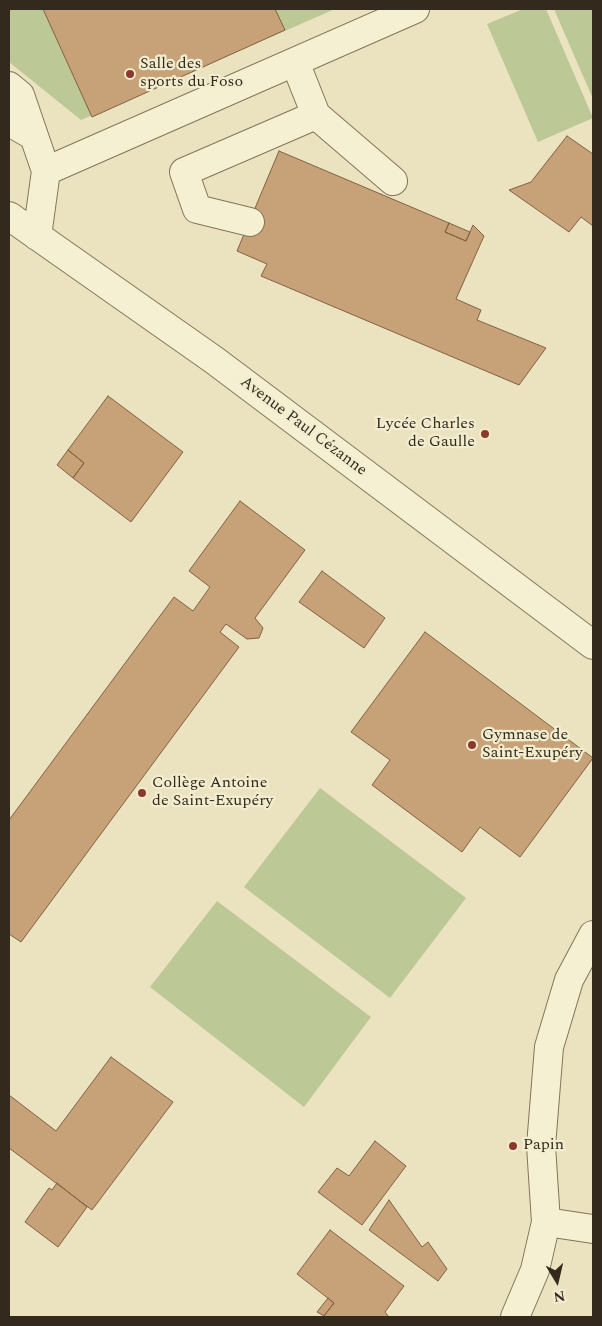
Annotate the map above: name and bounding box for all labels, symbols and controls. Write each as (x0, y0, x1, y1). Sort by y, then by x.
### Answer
place label: Salle des sports du Foso (140, 55, 243, 93)
marker: Salle des sports du Foso (124, 68, 136, 80)
street label: Avenue Paul Cézanne (236, 373, 370, 481)
place label: Lycée Charles de Gaulle (376, 415, 475, 453)
marker: Lycée Charles de Gaulle (479, 428, 491, 440)
place label: Gymnase de Saint-Exupéry (482, 726, 583, 764)
marker: Gymnase de Saint-Exupéry (466, 739, 478, 751)
place label: Collège Antoine de Saint-Exupéry (152, 774, 273, 812)
marker: Collège Antoine de Saint-Exupéry (136, 787, 148, 799)
place label: Papin (523, 1136, 564, 1156)
marker: Papin (507, 1140, 519, 1152)
north arrow (532, 1256, 582, 1306)
text: N (552, 1285, 567, 1308)

